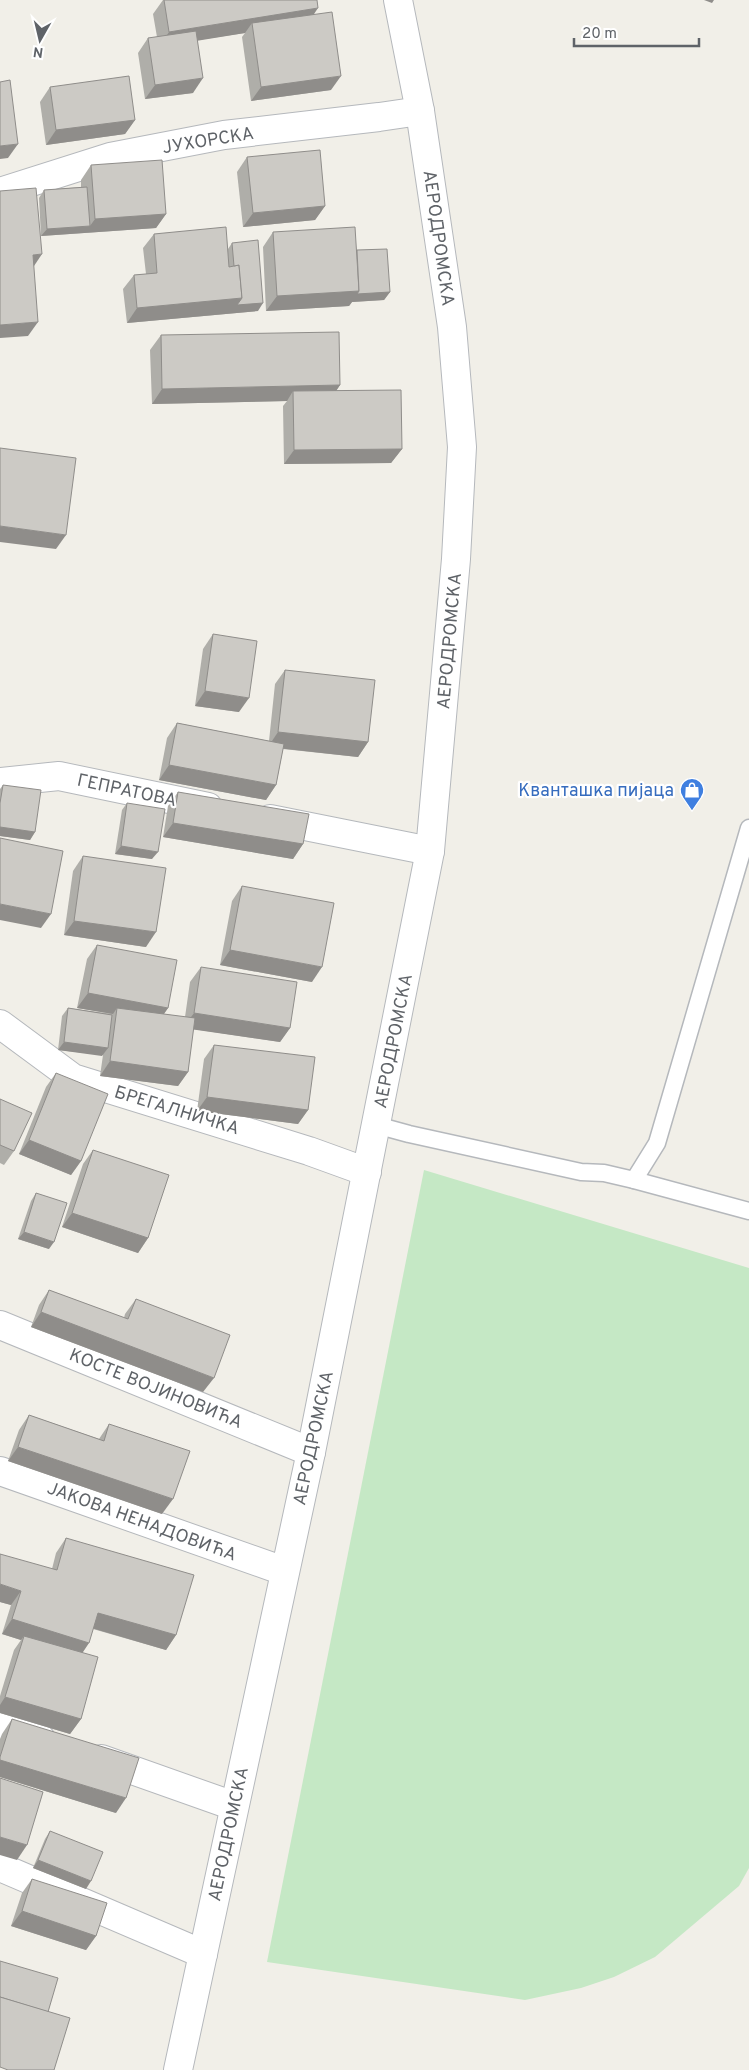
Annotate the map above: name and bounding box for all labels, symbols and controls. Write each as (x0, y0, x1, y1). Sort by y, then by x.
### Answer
north arrow (15, 15, 65, 65)
scale bar (574, 15, 699, 47)
text: 20 m (582, 25, 617, 44)
text: N (32, 42, 45, 61)
street label: ЈУХОРСКА (161, 123, 256, 160)
street label: АЕРОДРОМСКА (417, 169, 458, 308)
street label: АЕРОДРОМСКА (433, 572, 468, 710)
street label: ГЕПРАТОВА (75, 770, 178, 813)
shop icon: Кванташка пијаца (679, 777, 705, 811)
place label: Кванташка пијаца (518, 780, 674, 803)
street label: АЕРОДРОМСКА (370, 972, 419, 1111)
street label: БРЕГАЛНИЧКА (111, 1081, 242, 1141)
street label: КОСТЕ ВОЈИНОВИЋА (65, 1344, 246, 1435)
street label: АЕРОДРОМСКА (289, 1369, 340, 1508)
street label: ЈАКОВА НЕНАДОВИЋА (44, 1477, 239, 1567)
street label: АЕРОДРОМСКА (204, 1765, 255, 1904)

